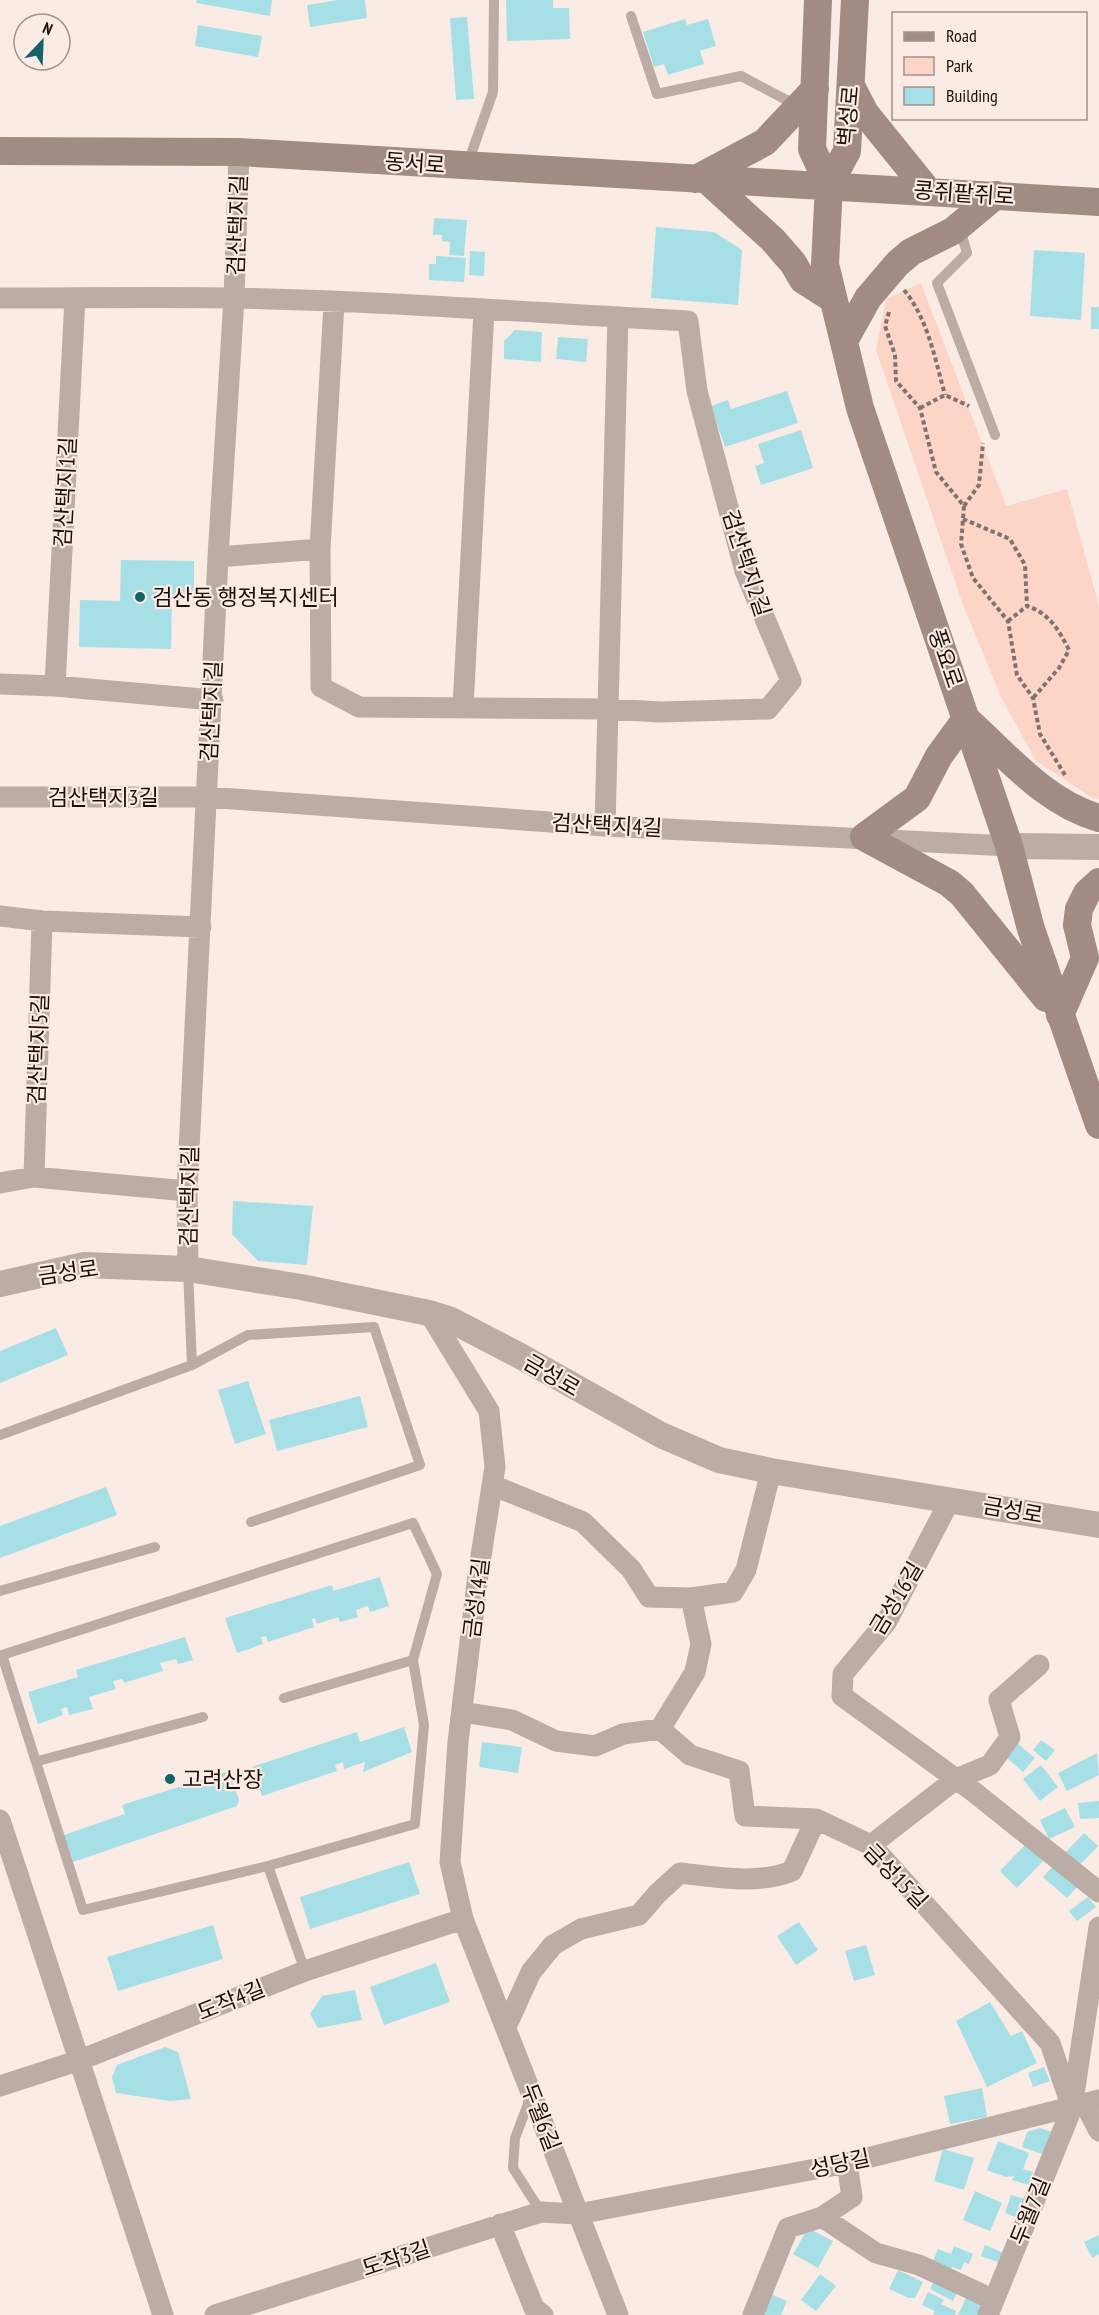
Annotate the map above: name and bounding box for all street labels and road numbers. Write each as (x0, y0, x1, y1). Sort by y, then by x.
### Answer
street label: 벽성로 (831, 85, 865, 147)
street label: 동서로 (384, 147, 446, 179)
street label: 검산택지길 (221, 174, 253, 276)
street label: 콩쥐팥쥐로 (913, 176, 1015, 210)
street label: 검산택지1길 (48, 436, 82, 548)
street label: 검산택지2길 (717, 506, 777, 620)
street label: 풍요로 (923, 625, 969, 691)
street label: 검산택지길 (194, 660, 228, 762)
street label: 검산택지3길 (47, 783, 159, 811)
street label: 검산택지4길 (551, 808, 663, 842)
street label: 검산택지5길 (22, 993, 54, 1105)
street label: 검산택지길 (174, 1145, 204, 1247)
street label: 금성로 (36, 1254, 100, 1290)
street label: 금성로 (519, 1348, 585, 1402)
street label: 금성로 (981, 1491, 1045, 1529)
street label: 금성14길 (457, 1556, 495, 1640)
street label: 금성16길 (863, 1556, 929, 1640)
street label: 금성15길 (858, 1837, 934, 1915)
street label: 도작4길 (193, 1974, 269, 2026)
street label: 두월6길 (515, 2079, 567, 2155)
street label: 성당길 (807, 2143, 873, 2183)
street label: 두월7길 (1004, 2173, 1056, 2249)
street label: 도작3길 (358, 2234, 434, 2282)

